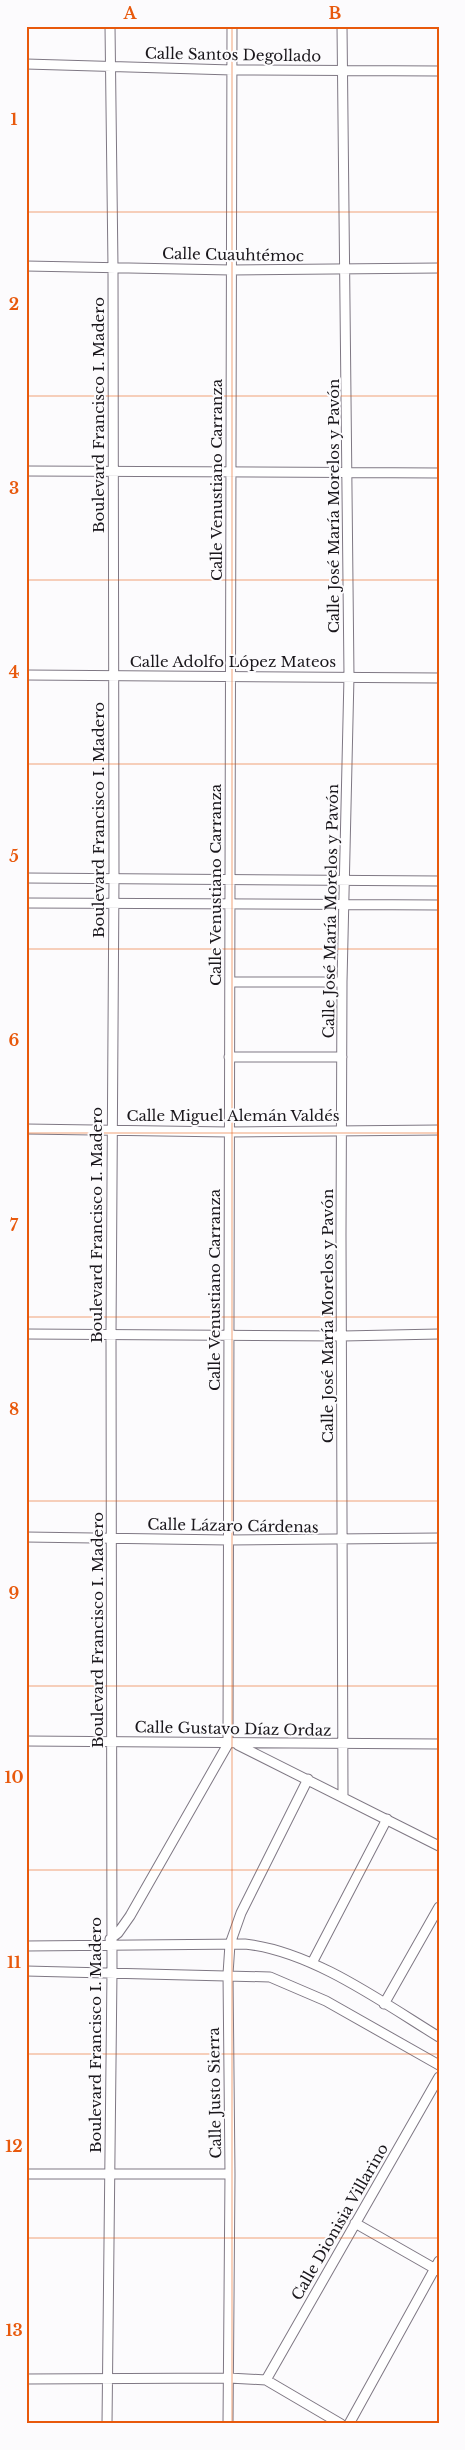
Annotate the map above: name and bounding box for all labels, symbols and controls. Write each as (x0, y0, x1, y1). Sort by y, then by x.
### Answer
text: A (123, 3, 138, 23)
text: B (329, 3, 342, 23)
street label: Calle Santos Degollado (145, 43, 322, 66)
text: 1 (11, 109, 18, 129)
street label: Calle Cuauhtémoc (162, 244, 304, 265)
text: 2 (9, 294, 19, 314)
street label: Boulevard Francisco I. Madero (89, 297, 108, 533)
street label: Calle Venustiano Carranza (207, 378, 226, 581)
street label: Calle José María Morelos y Pavón (324, 379, 343, 633)
text: 3 (9, 478, 19, 498)
street label: Calle Adolfo López Mateos (130, 652, 336, 671)
text: 4 (9, 662, 19, 682)
street label: Boulevard Francisco I. Madero (89, 702, 108, 938)
street label: Calle Venustiano Carranza (206, 783, 225, 986)
street label: Calle José María Morelos y Pavón (319, 784, 342, 1038)
text: 5 (9, 846, 19, 866)
text: 6 (9, 1030, 20, 1050)
street label: Calle Miguel Alemán Valdés (126, 1106, 340, 1125)
street label: Boulevard Francisco I. Madero (87, 1107, 106, 1343)
street label: Calle Venustiano Carranza (205, 1188, 224, 1391)
street label: Calle José María Morelos y Pavón (318, 1189, 337, 1443)
text: 7 (10, 1215, 19, 1235)
text: 8 (9, 1399, 19, 1419)
street label: Boulevard Francisco I. Madero (88, 1512, 107, 1748)
street label: Calle Lázaro Cárdenas (147, 1515, 319, 1536)
text: 9 (9, 1583, 20, 1603)
street label: Calle Gustavo Díaz Ordaz (134, 1717, 332, 1740)
text: 10 (4, 1767, 24, 1787)
street label: Boulevard Francisco I. Madero (86, 1917, 105, 2153)
text: 11 (7, 1952, 21, 1972)
street label: Calle Justo Sierra (204, 2027, 225, 2159)
text: 12 (5, 2136, 23, 2156)
street label: Calle Dionisia Villarino (287, 2140, 392, 2303)
text: 13 (5, 2320, 23, 2340)

